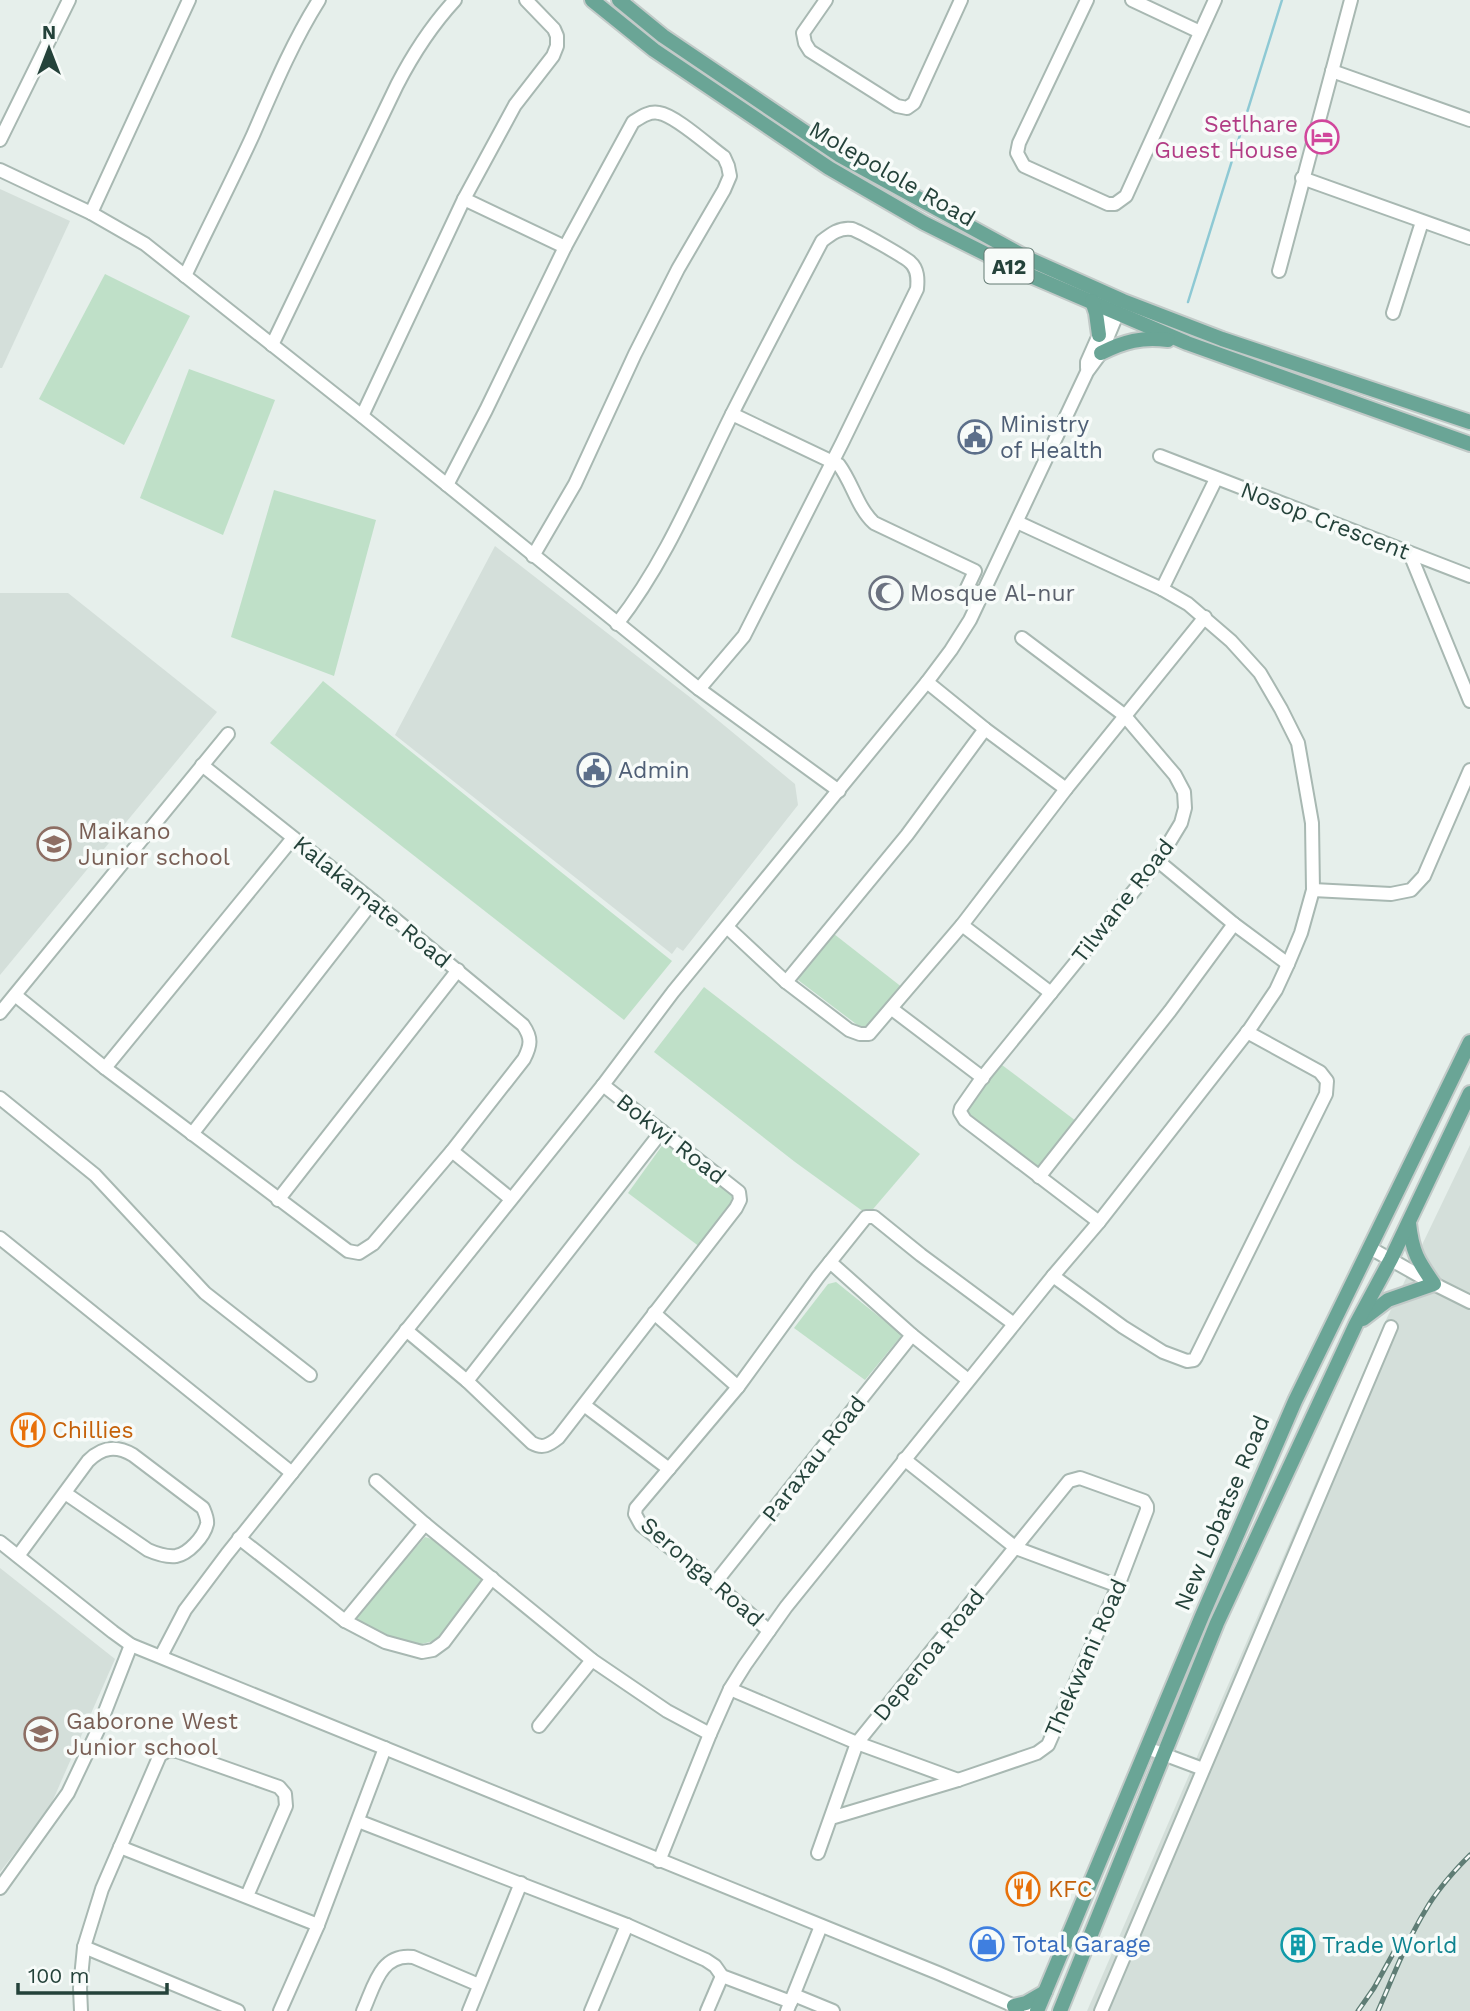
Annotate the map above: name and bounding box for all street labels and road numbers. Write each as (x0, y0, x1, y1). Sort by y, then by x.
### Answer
street label: Molepolole Road (804, 116, 980, 232)
road number: A12 (984, 248, 1034, 284)
street label: Nosop Crescent (1237, 476, 1414, 566)
street label: Kalakamate Road (288, 830, 456, 974)
street label: Tilwane Road (1066, 834, 1180, 968)
street label: Bokwi Road (611, 1088, 731, 1190)
street label: Paraxau Road (756, 1391, 872, 1527)
street label: New Lobatse Road (1169, 1411, 1275, 1615)
street label: Seronga Road (635, 1511, 769, 1633)
street label: Thekwani Road (1039, 1575, 1133, 1741)
street label: Depenoa Road (868, 1584, 990, 1726)

